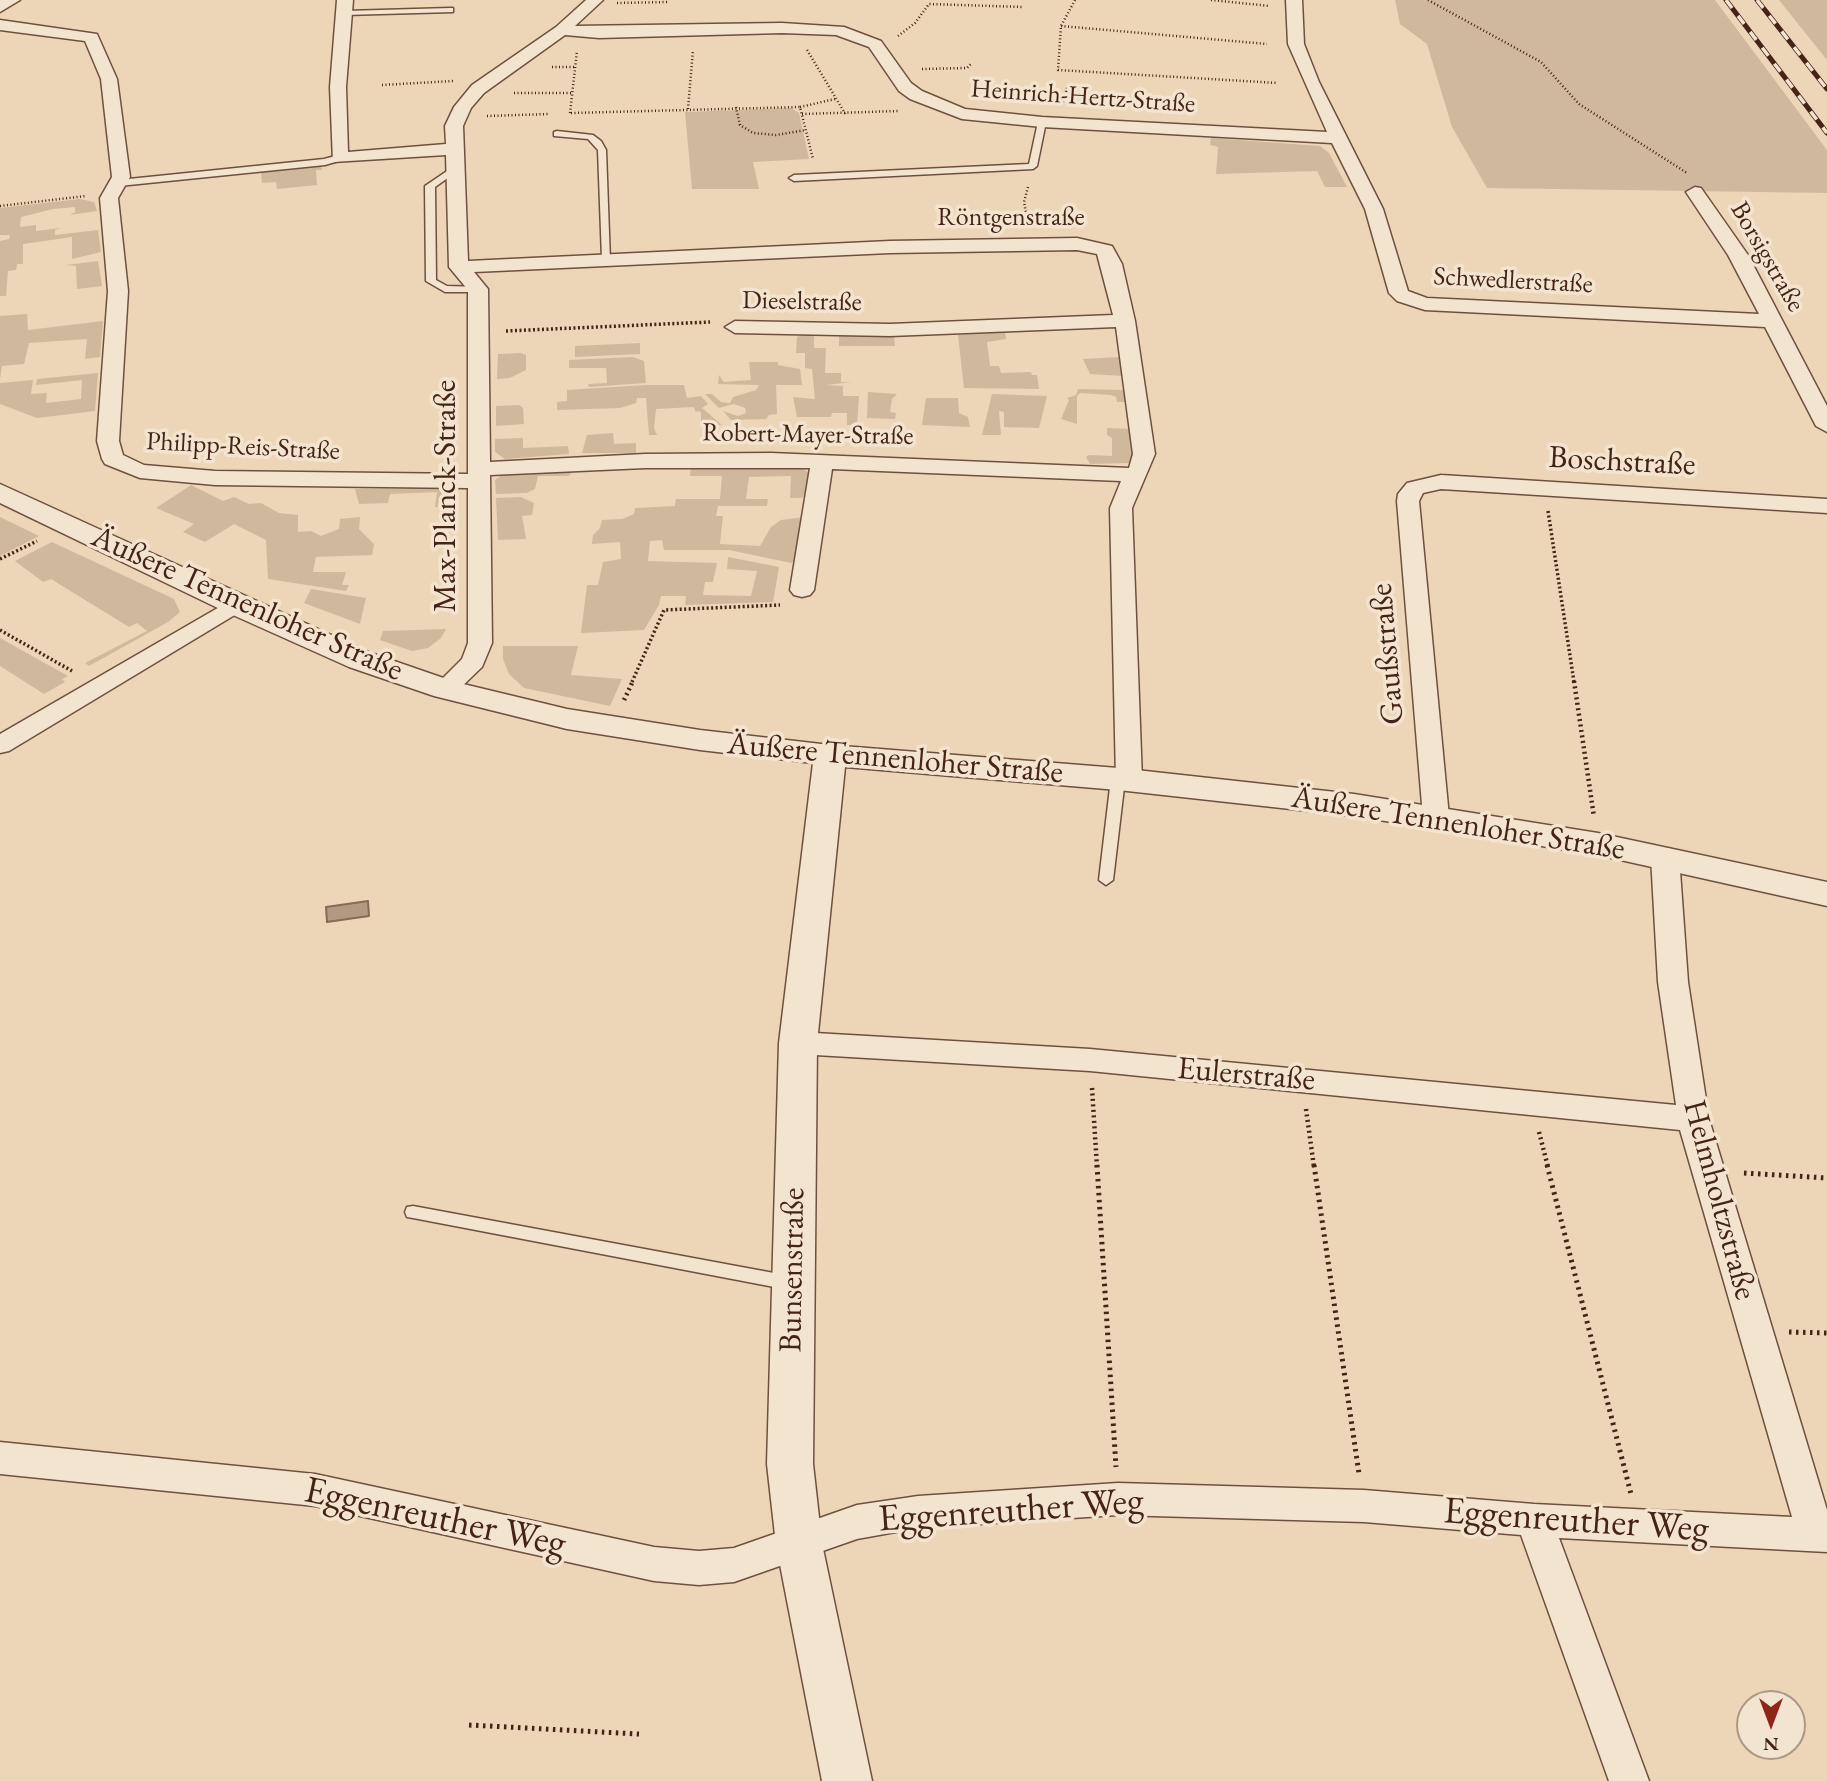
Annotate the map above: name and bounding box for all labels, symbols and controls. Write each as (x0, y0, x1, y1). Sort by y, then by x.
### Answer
street label: Heinrich-Hertz-Straße (970, 74, 1196, 120)
street label: Borsigstraße (1723, 196, 1811, 318)
street label: Röntgenstraße (937, 202, 1085, 234)
street label: Schwedlerstraße (1433, 261, 1593, 301)
street label: Dieselstraße (742, 285, 862, 319)
street label: Max-Planck-Straße (427, 380, 465, 612)
street label: Robert-Mayer-Straße (702, 418, 914, 452)
street label: Philipp-Reis-Straße (145, 426, 341, 468)
street label: Boschstraße (1548, 439, 1696, 485)
street label: Äußere Tennenloher Straße (85, 518, 409, 690)
street label: Gaußstraße (1363, 582, 1413, 726)
street label: Äußere Tennenloher Straße (725, 725, 1065, 793)
street label: Äußere Tennenloher Straße (1289, 779, 1627, 869)
street label: Eulerstraße (1175, 1050, 1317, 1100)
street label: Helmholtzstraße (1674, 1096, 1764, 1304)
street label: Bunsenstraße (772, 1187, 814, 1353)
street label: Eggenreuther Weg (300, 1468, 570, 1568)
street label: Eggenreuther Weg (877, 1479, 1145, 1543)
street label: Eggenreuther Weg (1442, 1489, 1710, 1553)
north arrow (1736, 1690, 1806, 1760)
text: N (1763, 1732, 1779, 1757)

